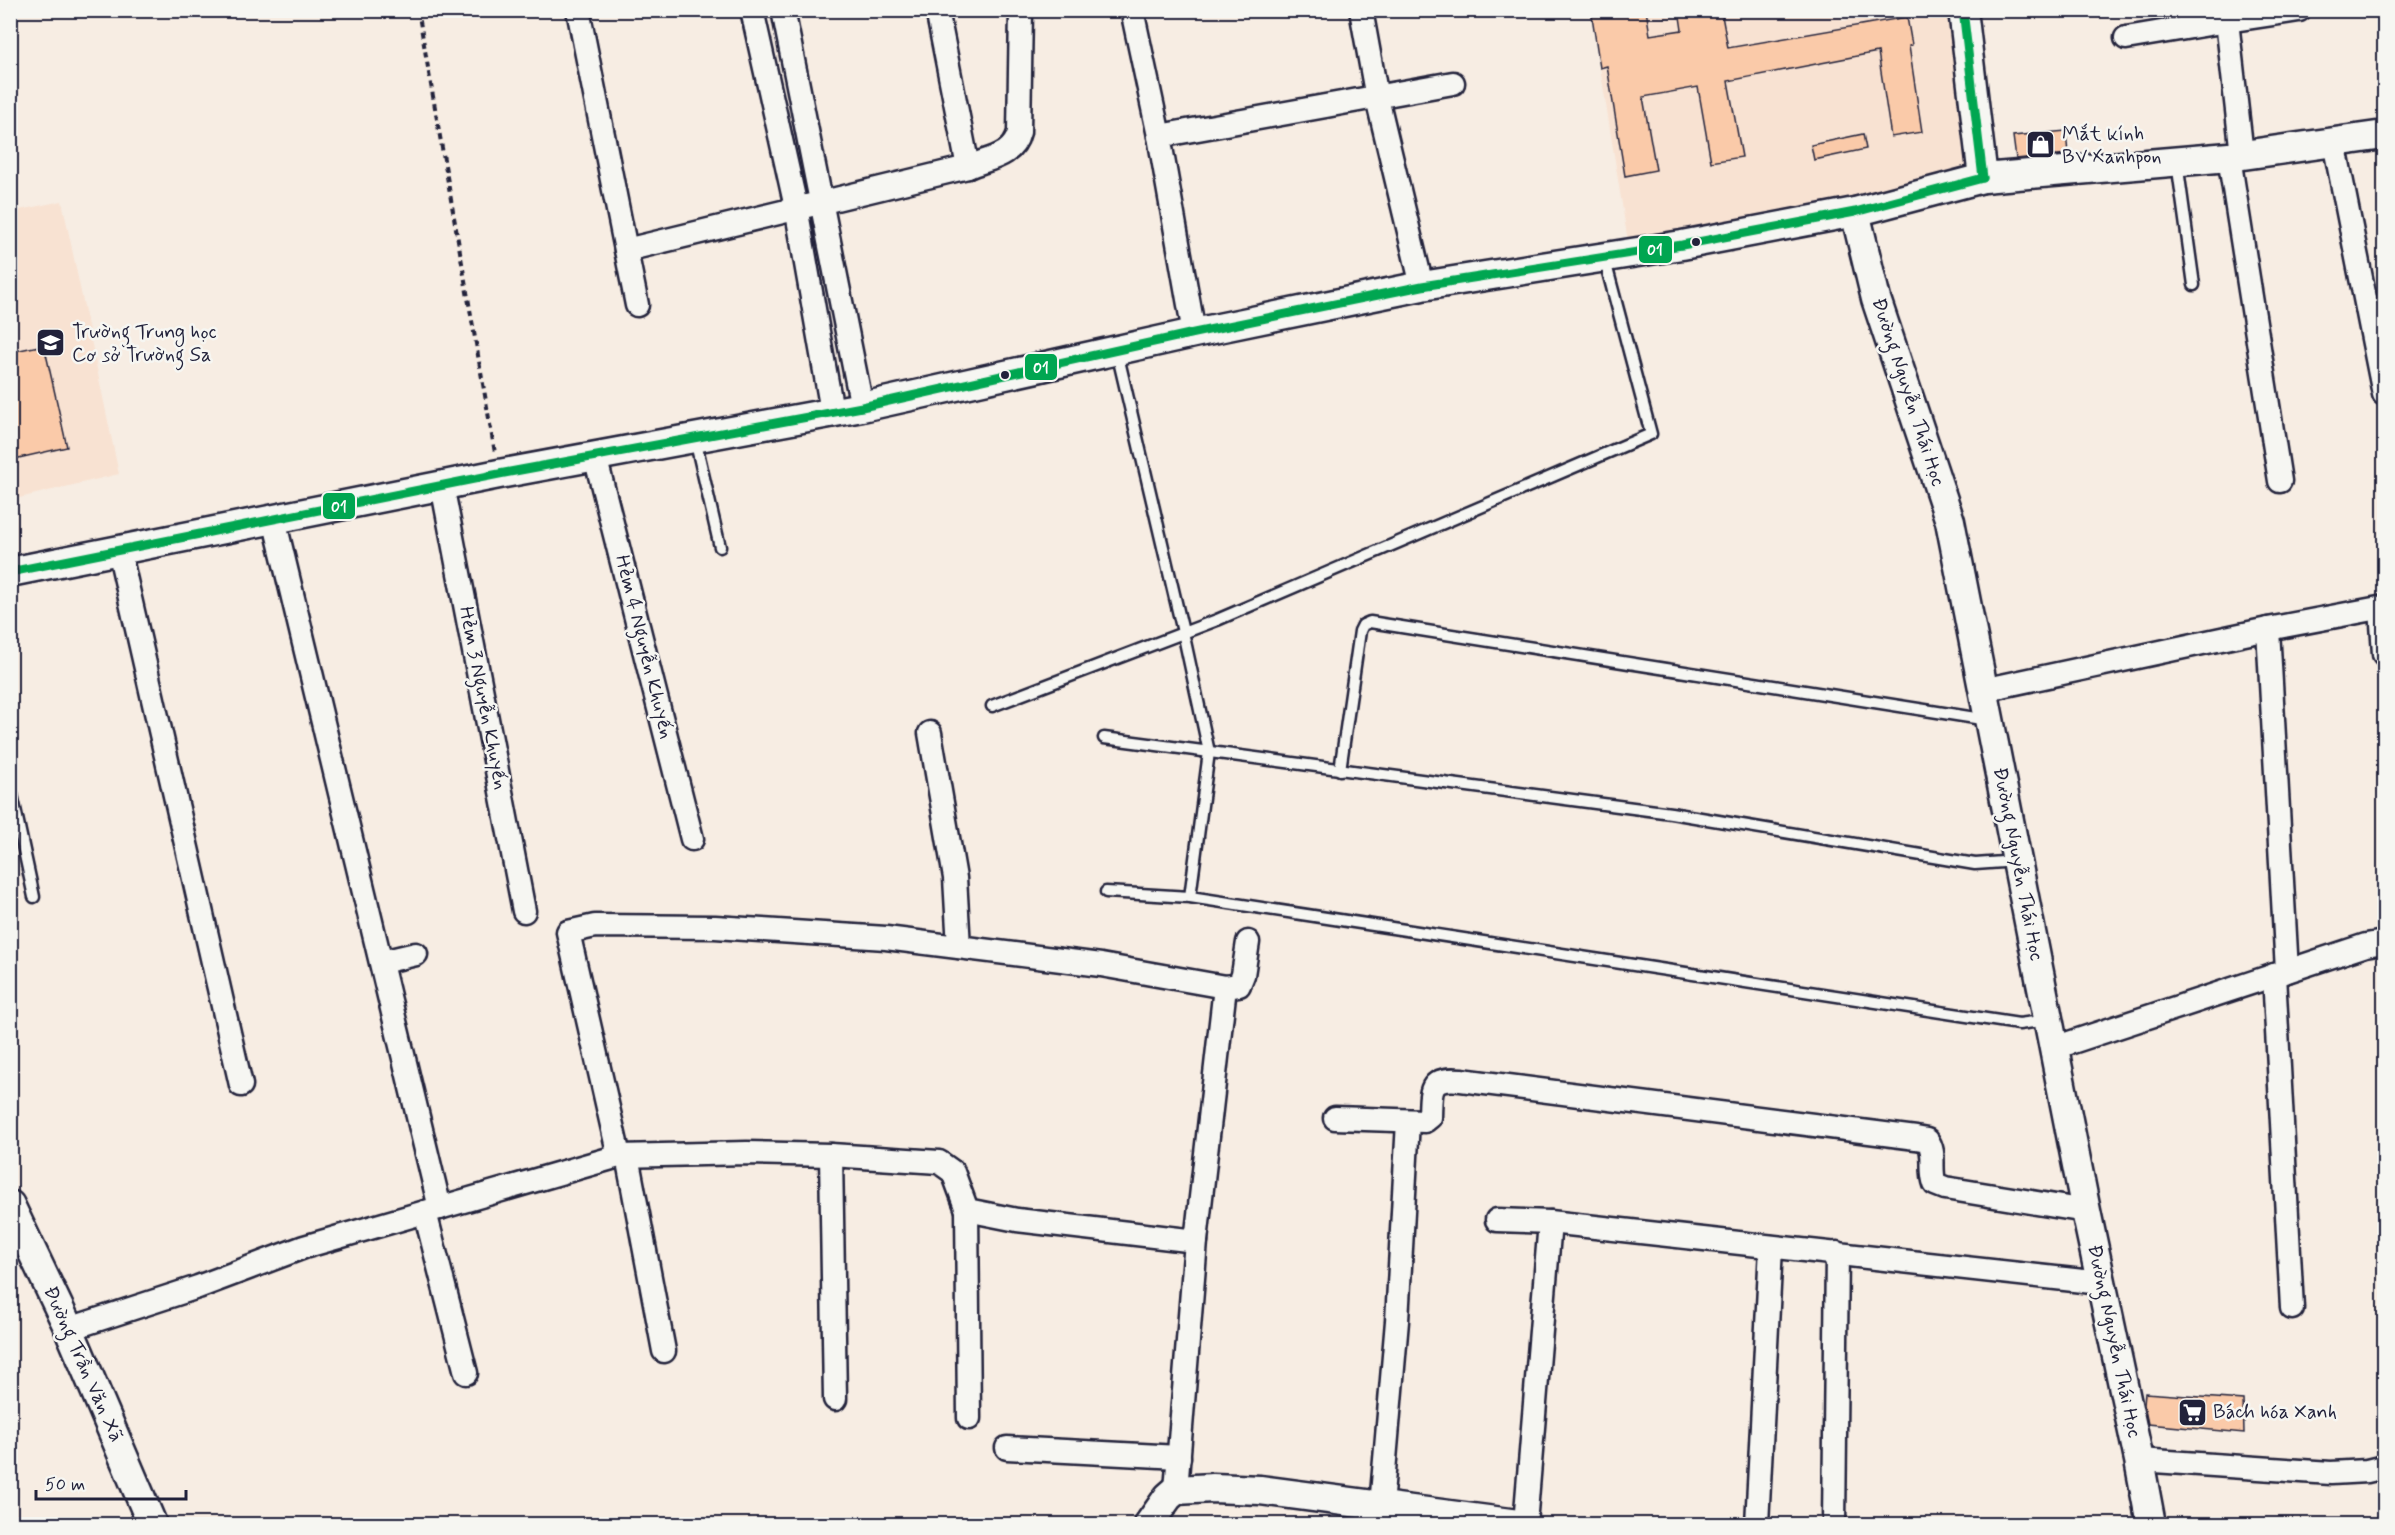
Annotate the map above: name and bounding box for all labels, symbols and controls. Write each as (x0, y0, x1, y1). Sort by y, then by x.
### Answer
place label: Mắt kính BV Xanhpon (2062, 121, 2162, 171)
shop icon: Mắt kính BV Xanhpon (2025, 129, 2057, 161)
line badge: 01 (1638, 235, 1673, 264)
unlabelled marker (1690, 236, 1702, 248)
text: 01 (1647, 240, 1663, 261)
street label: Đường Nguyễn Thái Học (1863, 294, 1951, 490)
place label: Trường Trung học Cơ sở Trường Sa (72, 319, 217, 371)
school or university icon: Trường Trung học Cơ sở Trường Sa (35, 327, 67, 359)
line badge: 01 (1024, 353, 1058, 381)
text: 01 (1033, 358, 1049, 379)
unlabelled marker (999, 369, 1011, 381)
line badge: 01 (322, 492, 356, 520)
text: 01 (331, 497, 347, 518)
street label: Hẻm 4 Nguyễn Khuyến (606, 552, 680, 742)
street label: Hẻm 3 Nguyễn Khuyến (450, 604, 514, 792)
street label: Đường Nguyễn Thái Học (1984, 765, 2050, 964)
street label: Đường Nguyễn Thái Học (2078, 1242, 2148, 1440)
street label: Đường Trần Văn Xã (35, 1282, 130, 1447)
supermarket icon: Bách hóa Xanh (2176, 1396, 2208, 1428)
place label: Bách hóa Xanh (2213, 1399, 2337, 1426)
scale bar (36, 1463, 186, 1501)
text: 50 m (45, 1473, 85, 1497)

